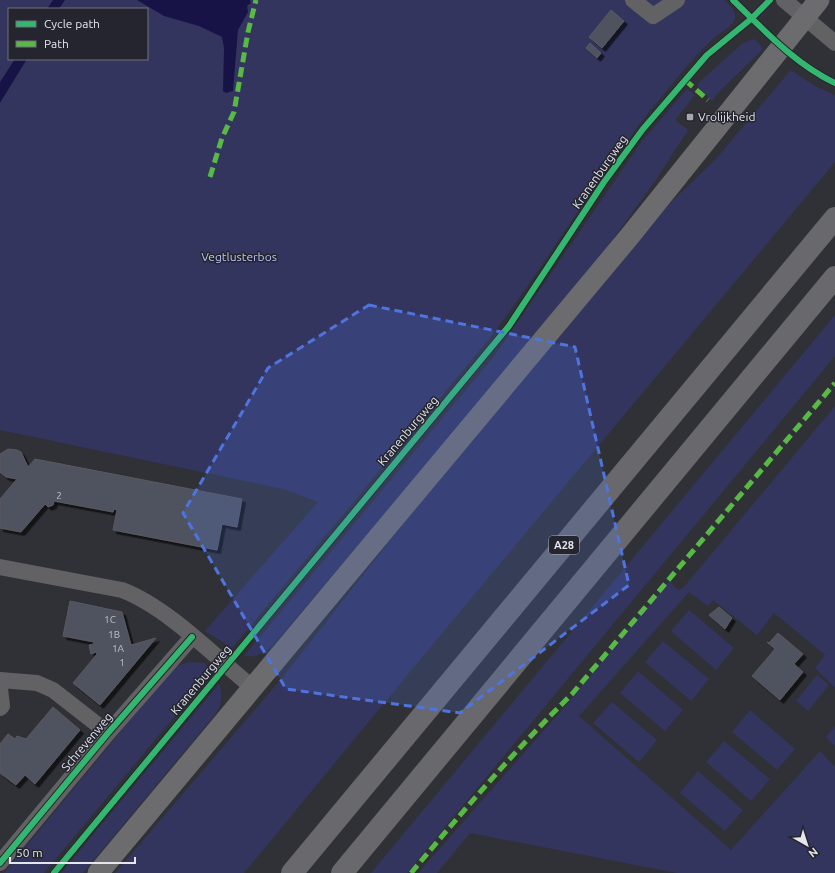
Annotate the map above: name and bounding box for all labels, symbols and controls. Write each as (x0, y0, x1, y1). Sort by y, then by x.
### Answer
legend (8, 8, 148, 60)
text: Cycle path (44, 17, 100, 30)
text: Path (44, 37, 69, 50)
place label: Vrolijkheid (698, 110, 755, 123)
marker: Vrolijkheid (685, 112, 695, 122)
street label: Kranenburgweg (569, 133, 630, 211)
park label: Vegtlusterbos (201, 250, 277, 263)
street label: Kranenburgweg (375, 393, 440, 468)
house number: 2 (56, 490, 62, 501)
road number: A28 (549, 536, 579, 554)
house number: 1C (104, 614, 116, 625)
house number: 1B (108, 629, 120, 640)
street label: Kranenburgweg (168, 642, 233, 717)
house number: 1A (112, 643, 125, 654)
house number: 1 (119, 657, 125, 668)
street label: Schrevenweg (58, 710, 115, 773)
north arrow (787, 825, 827, 865)
scale bar (10, 839, 135, 865)
text: 50 m (16, 846, 43, 859)
text: N (806, 846, 820, 860)

